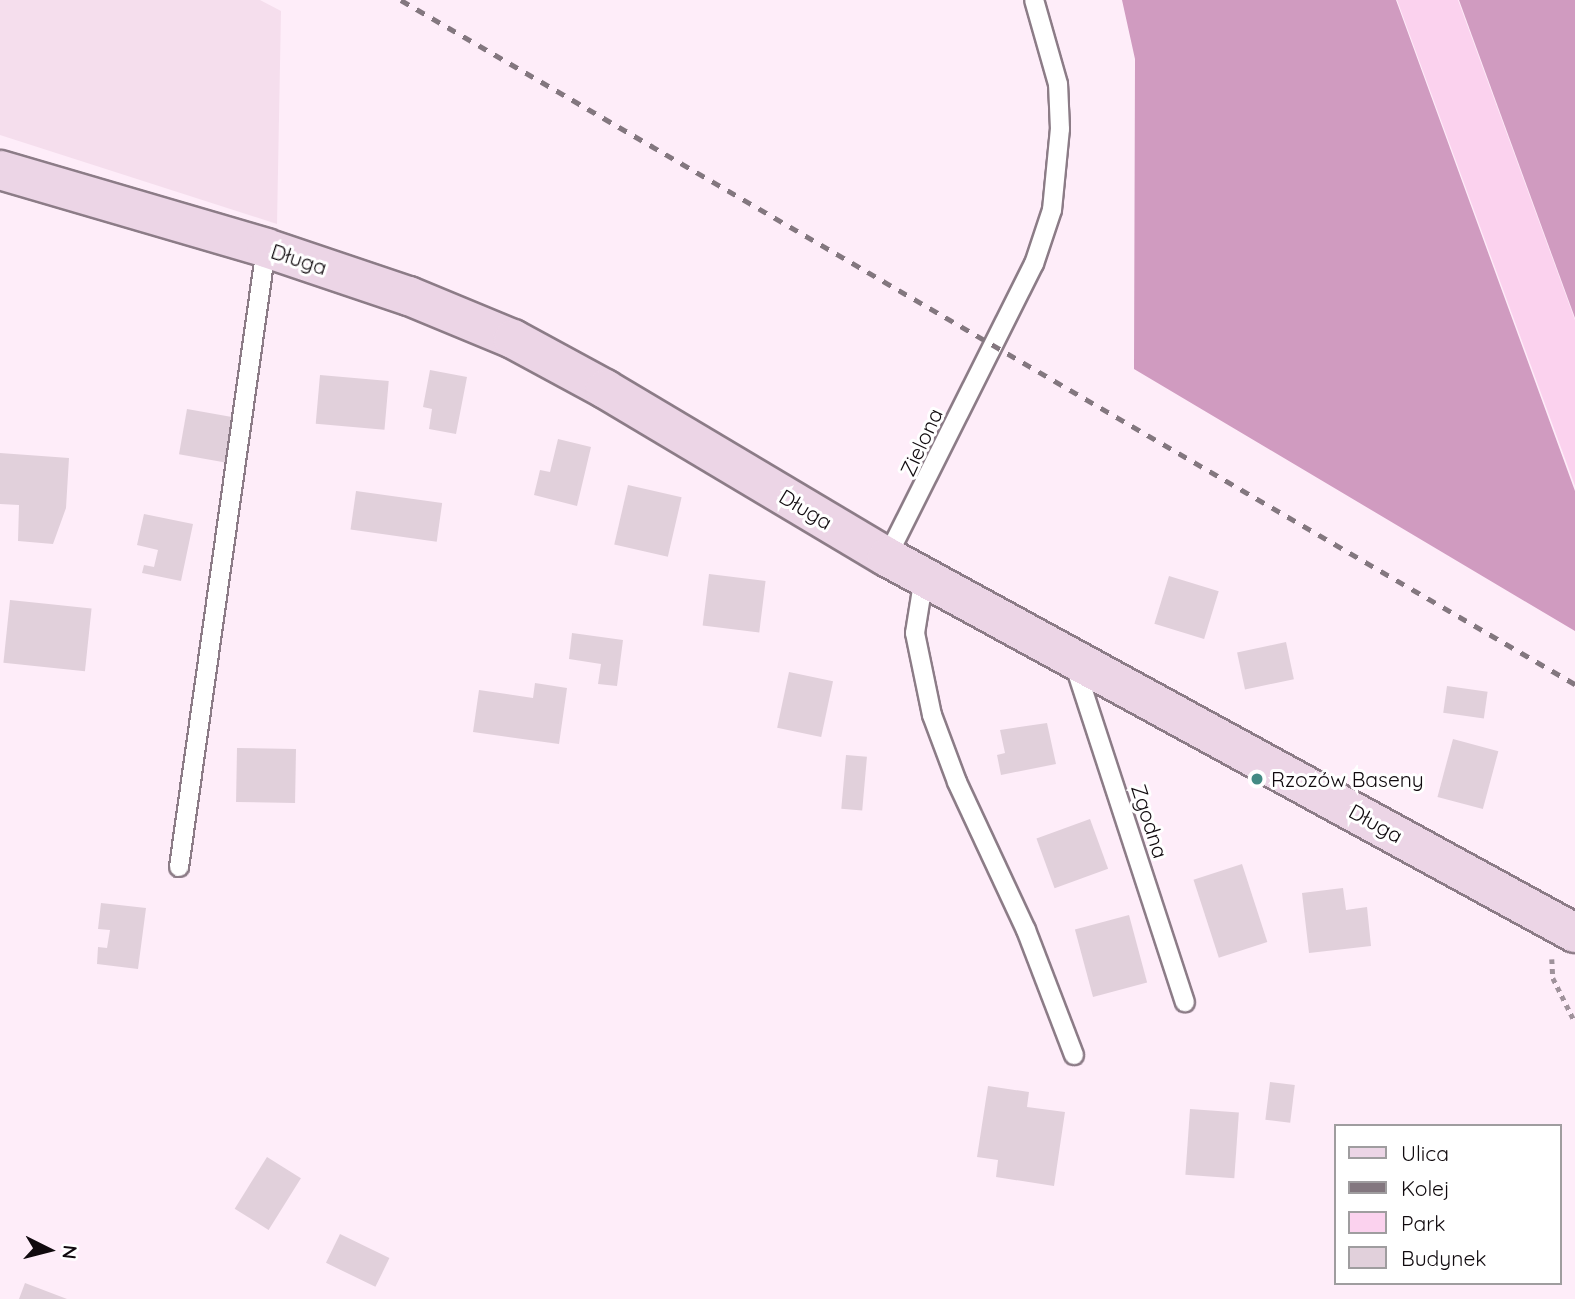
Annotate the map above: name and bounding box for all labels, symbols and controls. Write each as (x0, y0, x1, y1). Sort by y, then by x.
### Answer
street label: Długa (268, 238, 330, 280)
street label: Zielona (894, 404, 948, 480)
street label: Długa (775, 483, 837, 535)
place label: Rzozów Baseny (1271, 766, 1424, 792)
marker: Rzozów Baseny (1249, 771, 1265, 787)
street label: Zgodna (1126, 781, 1174, 861)
street label: Długa (1345, 798, 1407, 848)
legend (1334, 1124, 1561, 1285)
text: Ulica (1401, 1140, 1449, 1166)
text: Kolej (1401, 1175, 1450, 1201)
text: Park (1401, 1210, 1445, 1236)
north arrow (14, 1215, 84, 1285)
text: N (57, 1244, 83, 1260)
text: Budynek (1401, 1245, 1487, 1271)

